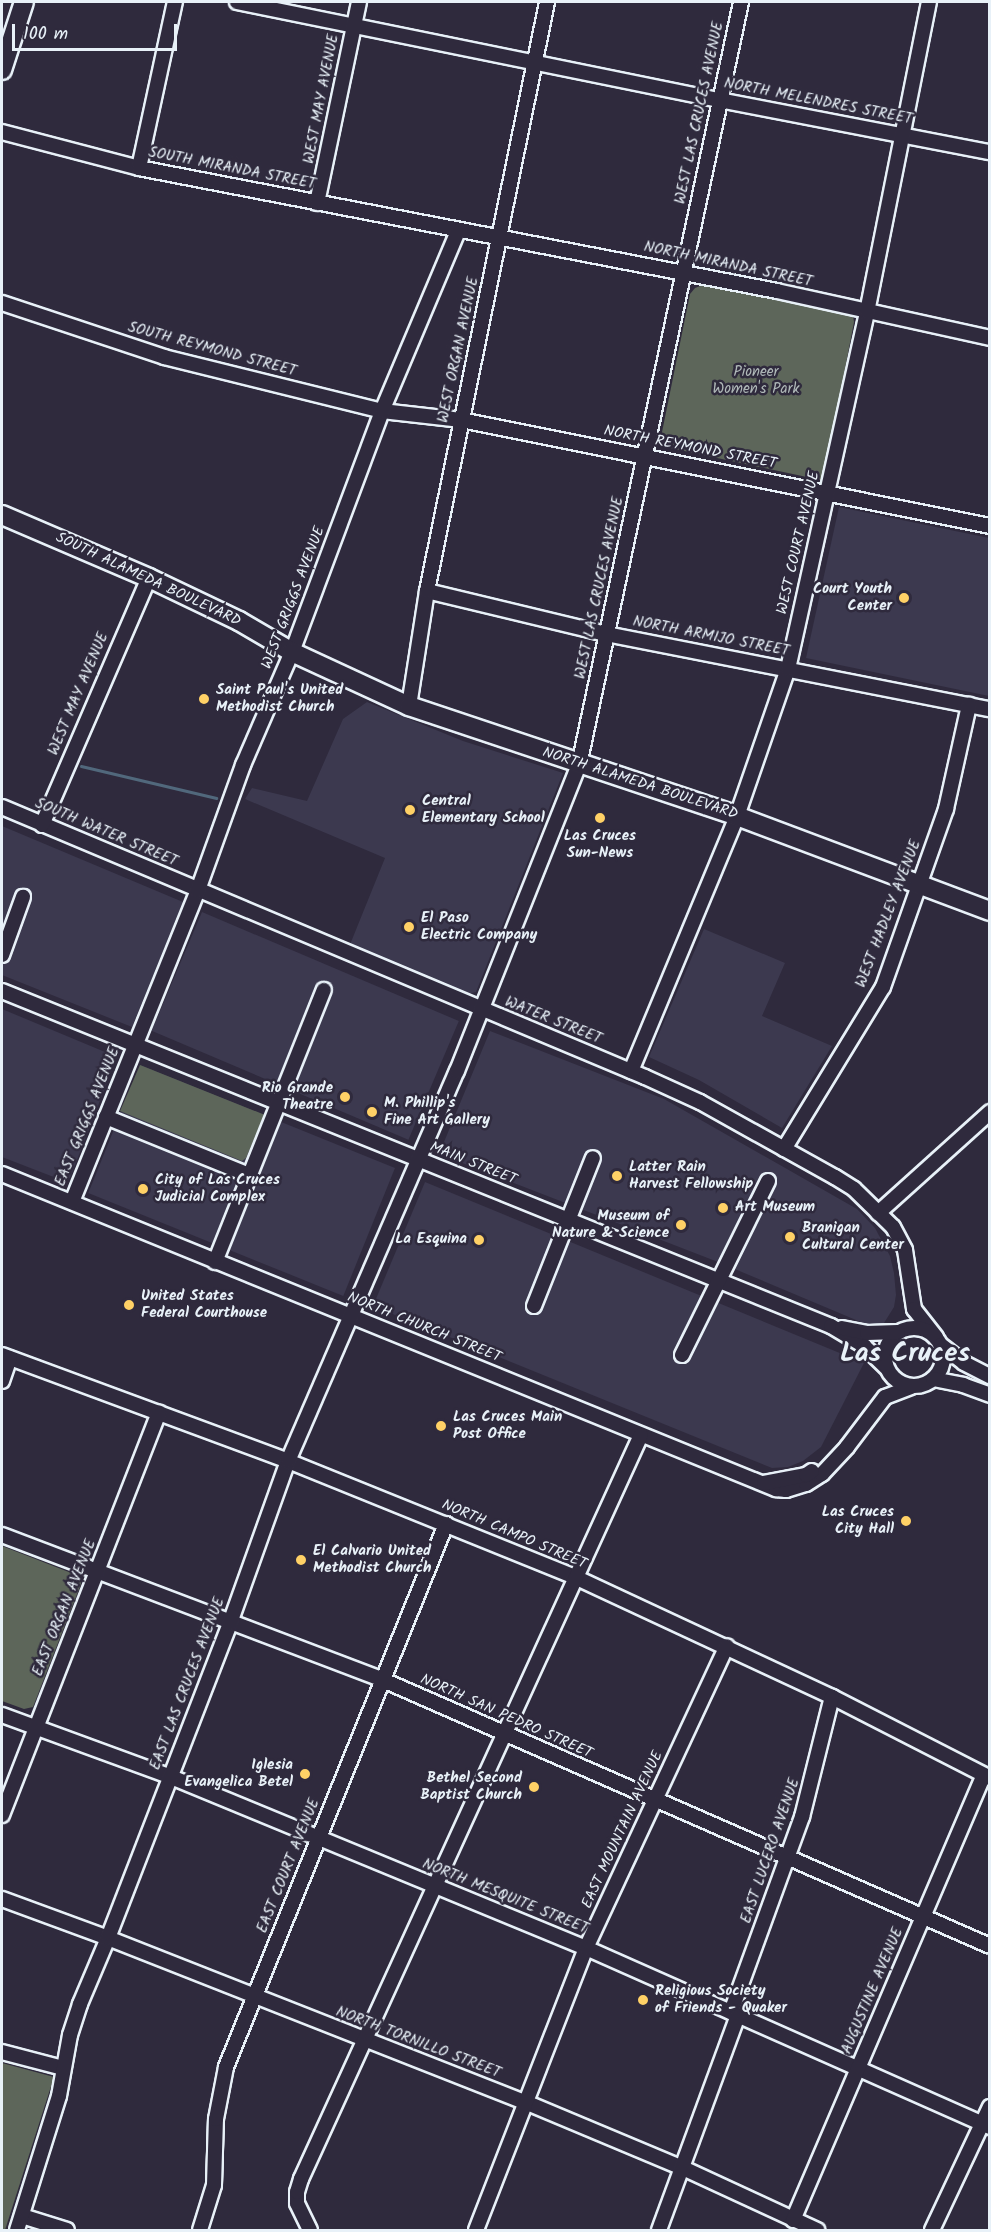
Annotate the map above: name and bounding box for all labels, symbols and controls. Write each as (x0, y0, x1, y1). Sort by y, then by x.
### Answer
scale bar (15, 12, 180, 50)
text: 100 m (23, 20, 68, 49)
street label: WEST LAS CRUCES AVENUE (672, 20, 728, 206)
street label: WEST MAY AVENUE (301, 33, 343, 165)
street label: NORTH MELENDRES STREET (722, 75, 914, 129)
street label: SOUTH MIRANDA STREET (147, 144, 317, 194)
street label: NORTH MIRANDA STREET (642, 238, 814, 292)
street label: WEST ORGAN AVENUE (435, 275, 483, 425)
street label: SOUTH REYMOND STREET (126, 319, 298, 381)
park label: Pioneer Women's Park (713, 363, 799, 398)
street label: NORTH REYMOND STREET (602, 422, 778, 474)
street label: WEST COURT AVENUE (774, 470, 824, 616)
street label: WEST LAS CRUCES AVENUE (572, 495, 628, 681)
street label: WEST GRIGGS AVENUE (259, 524, 329, 672)
street label: SOUTH ALAMEDA BOULEVARD (53, 529, 243, 631)
place label: Court Youth Center (813, 580, 892, 615)
marker: Court Youth Center (897, 591, 911, 605)
street label: NORTH ARMIJO STREET (631, 613, 791, 661)
street label: WEST MAY AVENUE (45, 630, 113, 758)
place label: Saint Paul's United Methodist Church (216, 681, 343, 716)
marker: Saint Paul's United Methodist Church (197, 692, 211, 706)
street label: NORTH ALAMEDA BOULEVARD (540, 744, 740, 824)
place label: Central Elementary School (422, 792, 545, 827)
street label: SOUTH WATER STREET (32, 795, 180, 871)
marker: Central Elementary School (403, 803, 417, 817)
marker: Las Cruces Sun-News (593, 811, 607, 825)
place label: Las Cruces Sun-News (564, 827, 636, 862)
street label: WEST HADLEY AVENUE (853, 838, 925, 990)
place label: El Paso Electric Company (421, 909, 537, 944)
marker: El Paso Electric Company (402, 920, 416, 934)
street label: WATER STREET (502, 993, 604, 1049)
street label: EAST GRIGGS AVENUE (52, 1045, 124, 1189)
place label: Rio Grande Theatre (262, 1079, 333, 1114)
marker: Rio Grande Theatre (338, 1090, 352, 1104)
place label: M. Phillip's Fine Art Gallery (384, 1094, 490, 1129)
marker: M. Phillip's Fine Art Gallery (365, 1105, 379, 1119)
street label: MAIN STREET (427, 1138, 519, 1190)
place label: Latter Rain Harvest Fellowship (629, 1158, 753, 1193)
marker: Latter Rain Harvest Fellowship (610, 1169, 624, 1183)
place label: City of Las Cruces Judicial Complex (155, 1171, 280, 1206)
marker: City of Las Cruces Judicial Complex (136, 1182, 150, 1196)
place label: Art Museum (735, 1199, 815, 1217)
marker: Art Museum (716, 1201, 730, 1215)
place label: Museum of Nature & Science (552, 1207, 669, 1242)
marker: Museum of Nature & Science (674, 1218, 688, 1232)
place label: Branigan Cultural Center (802, 1219, 904, 1254)
marker: Branigan Cultural Center (783, 1230, 797, 1244)
place label: La Esquina (395, 1231, 467, 1249)
marker: La Esquina (472, 1233, 486, 1247)
place label: United States Federal Courthouse (141, 1287, 267, 1322)
street label: NORTH CHURCH STREET (344, 1289, 504, 1367)
marker: United States Federal Courthouse (122, 1298, 136, 1312)
district label: Las Cruces (840, 1338, 970, 1370)
place label: Las Cruces Main Post Office (453, 1408, 562, 1443)
marker: Las Cruces Main Post Office (434, 1419, 448, 1433)
street label: NORTH CAMPO STREET (439, 1496, 589, 1574)
place label: Las Cruces City Hall (822, 1503, 894, 1538)
marker: Las Cruces City Hall (899, 1514, 913, 1528)
street label: EAST ORGAN AVENUE (29, 1537, 101, 1679)
place label: El Calvario United Methodist Church (313, 1542, 431, 1577)
marker: El Calvario United Methodist Church (294, 1553, 308, 1567)
street label: EAST LAS CRUCES AVENUE (147, 1595, 229, 1773)
street label: NORTH SAN PEDRO STREET (417, 1671, 595, 1763)
street label: EAST MOUNTAIN AVENUE (579, 1748, 667, 1912)
place label: Iglesia Evangelica Betel (185, 1756, 293, 1791)
marker: Iglesia Evangelica Betel (298, 1767, 312, 1781)
place label: Bethel Second Baptist Church (421, 1769, 522, 1804)
street label: EAST LUCERO AVENUE (738, 1776, 804, 1926)
marker: Bethel Second Baptist Church (527, 1780, 541, 1794)
street label: EAST COURT AVENUE (254, 1796, 324, 1936)
street label: NORTH MESQUITE STREET (420, 1855, 590, 1939)
street label: AUGUSTINE AVENUE (838, 1925, 908, 2057)
place label: Religious Society of Friends - Quaker (655, 1982, 787, 2017)
marker: Religious Society of Friends - Quaker (636, 1993, 650, 2007)
street label: NORTH TORNILLO STREET (333, 2003, 503, 2083)

